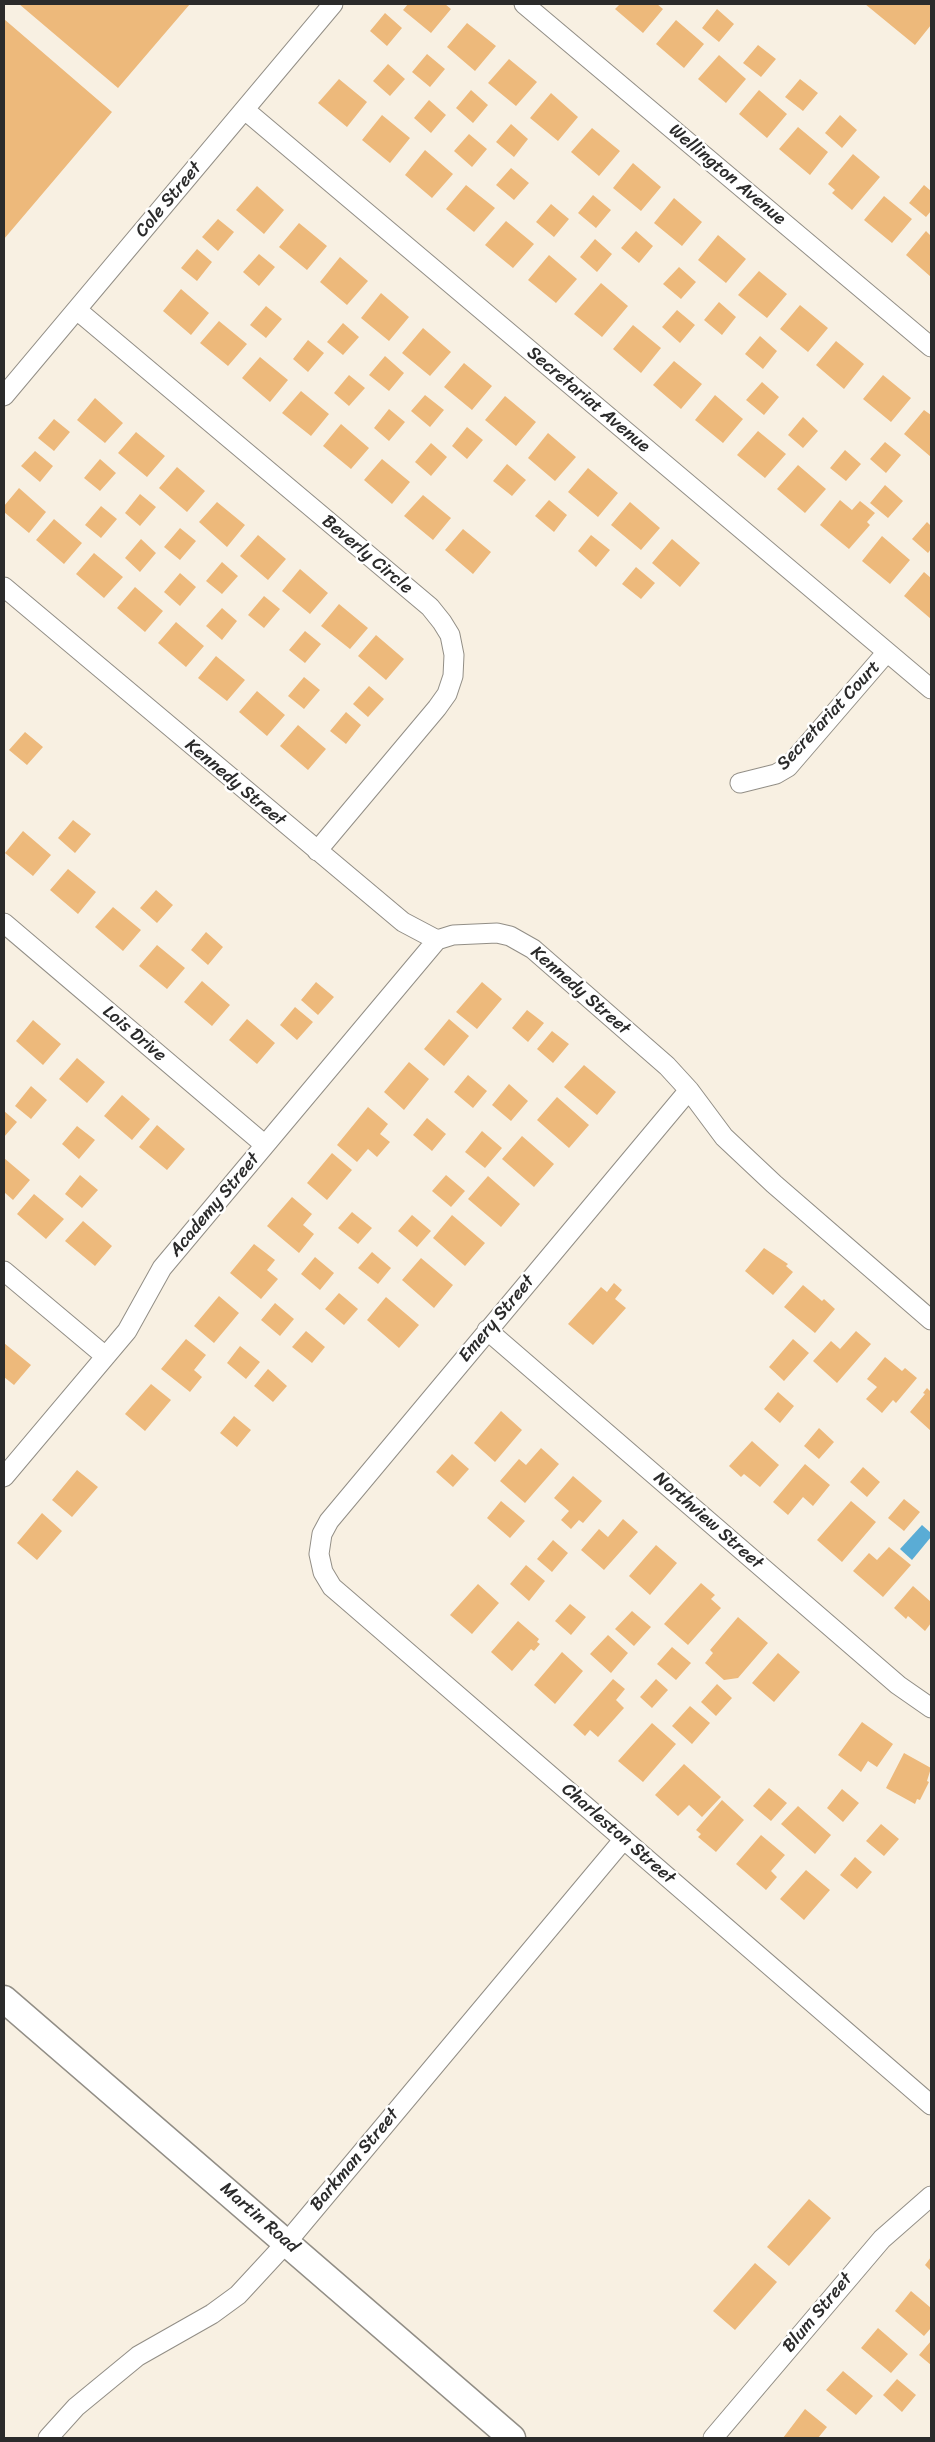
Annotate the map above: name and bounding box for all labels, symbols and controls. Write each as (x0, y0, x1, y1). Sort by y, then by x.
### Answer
street label: Wellington Avenue (664, 120, 790, 230)
street label: Cole Street (131, 158, 207, 242)
street label: Secretariat Avenue (522, 342, 654, 458)
street label: Beverly Circle (317, 511, 417, 599)
street label: Secretariat Court (773, 657, 885, 775)
street label: Kennedy Street (180, 735, 290, 831)
street label: Kennedy Street (526, 942, 634, 1040)
street label: Lois Drive (98, 1001, 170, 1067)
street label: Academy Street (165, 1149, 265, 1261)
street label: Emery Street (454, 1271, 540, 1367)
street label: Northview Street (649, 1468, 767, 1574)
street label: Charleston Street (557, 1779, 679, 1889)
street label: Barkman Street (306, 2104, 404, 2216)
street label: Martin Road (215, 2178, 303, 2258)
street label: Blum Street (779, 2269, 857, 2357)

